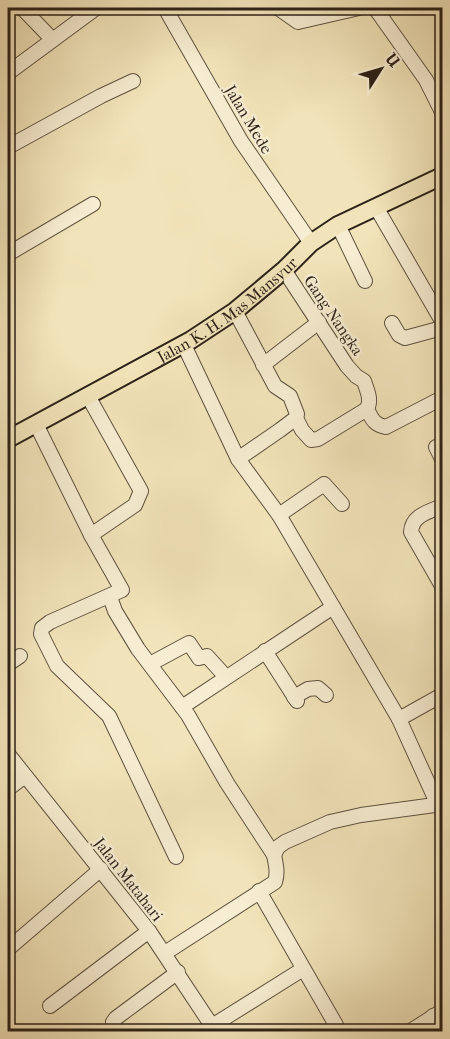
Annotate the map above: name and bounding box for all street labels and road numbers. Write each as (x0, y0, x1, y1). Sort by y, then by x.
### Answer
street label: Jalan Mede (220, 80, 276, 157)
street label: Jalan K. H. Mas Mansyur (152, 253, 301, 367)
street label: Gang Nangka (300, 272, 368, 359)
street label: Jalan Matahari (89, 832, 167, 925)

